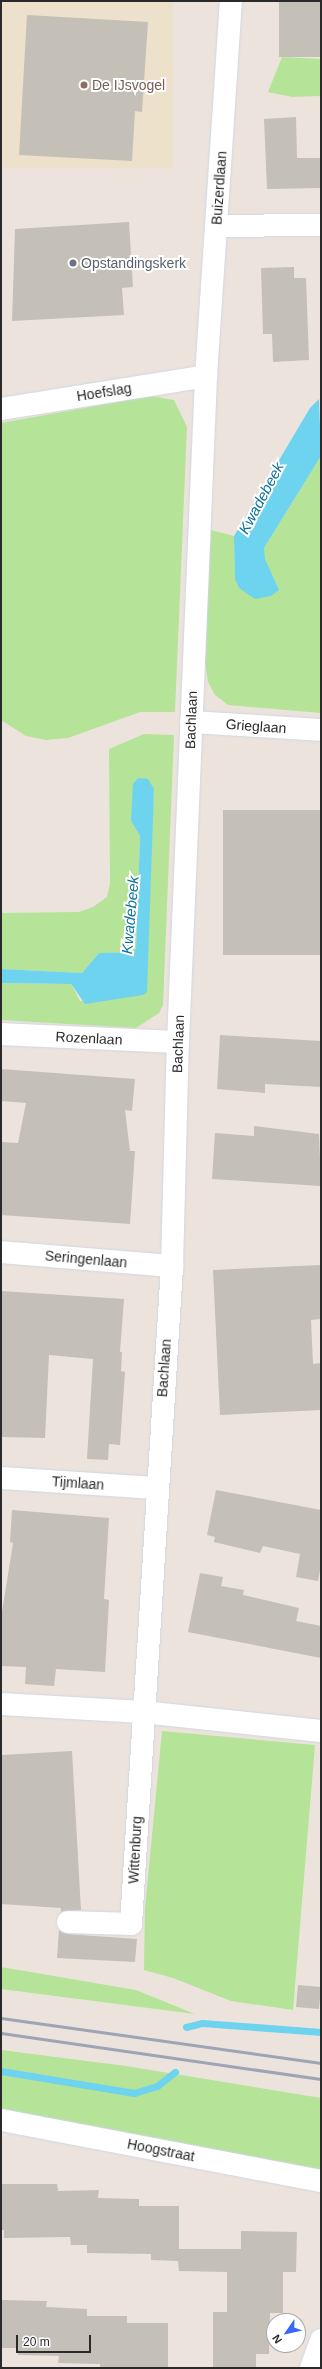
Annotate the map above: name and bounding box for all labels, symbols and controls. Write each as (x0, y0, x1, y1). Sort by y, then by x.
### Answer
place label: De IJsvogel (92, 77, 165, 93)
marker: De IJsvogel (79, 80, 89, 90)
street label: Buizerdlaan (208, 151, 230, 225)
place label: Opstandingskerk (81, 255, 186, 271)
marker: Opstandingskerk (68, 258, 78, 268)
street label: Hoefslag (75, 379, 133, 405)
water label: Kwadebeek (235, 459, 287, 537)
street label: Bachlaan (182, 691, 200, 749)
street label: Grieglaan (225, 716, 287, 736)
water label: Kwadebeek (118, 875, 142, 955)
street label: Bachlaan (169, 1015, 187, 1073)
street label: Rozenlaan (55, 1028, 123, 1048)
street label: Seringenlaan (44, 1247, 128, 1271)
street label: Bachlaan (154, 1338, 174, 1398)
street label: Tijmlaan (51, 1473, 105, 1493)
street label: Wittenburg (125, 1816, 145, 1884)
street label: Hoogstraat (126, 2135, 196, 2165)
north arrow (266, 2313, 306, 2353)
scale bar (18, 2327, 93, 2353)
text: N (270, 2333, 284, 2346)
text: 20 m (23, 2335, 50, 2349)

